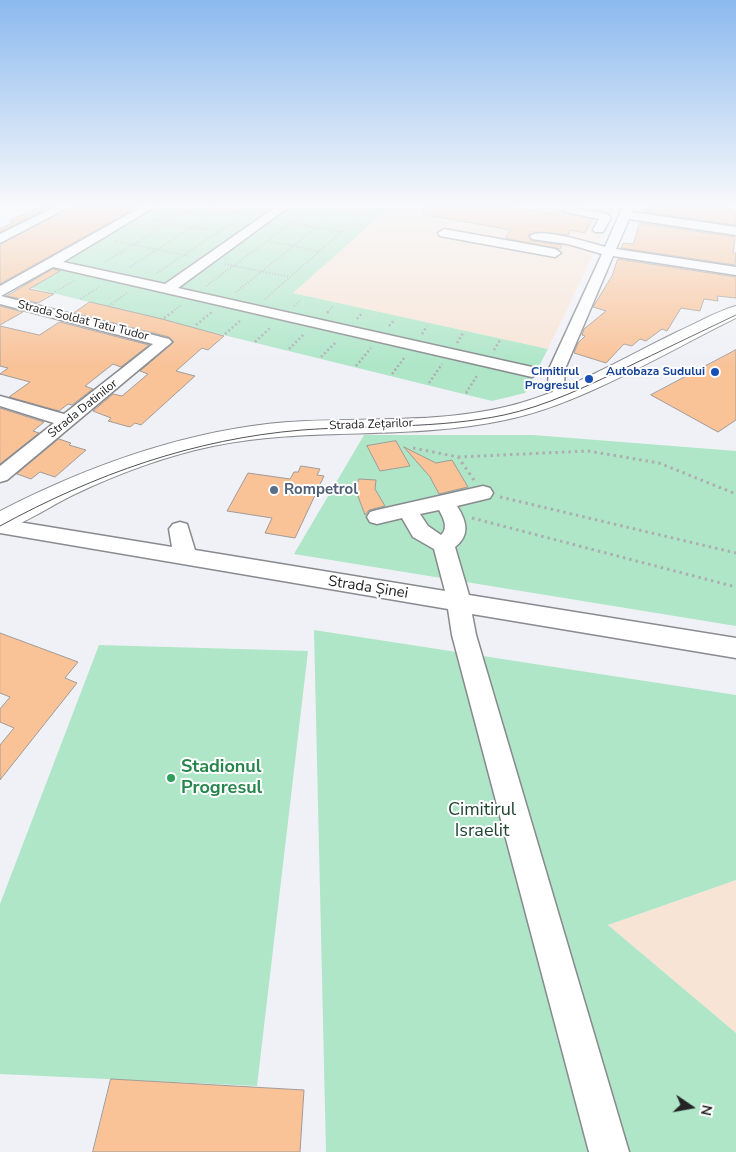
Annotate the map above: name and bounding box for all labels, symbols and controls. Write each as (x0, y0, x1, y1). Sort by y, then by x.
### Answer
street label: Strada Soldat Tatu Tudor (16, 298, 150, 344)
place label: Cimitirul Progresul (525, 365, 579, 393)
place label: Autobaza Sudului (606, 365, 705, 379)
marker: Autobaza Sudului (709, 366, 721, 378)
marker: Cimitirul Progresul (583, 373, 595, 385)
street label: Strada Datinilor (45, 377, 121, 441)
street label: Strada Zețarilor (329, 416, 413, 434)
place label: Rompetrol (284, 481, 358, 499)
marker: Rompetrol (268, 484, 280, 496)
street label: Strada Șinei (327, 573, 409, 603)
place label: Stadionul Progresul (181, 757, 262, 800)
marker: Stadionul Progresul (165, 772, 177, 784)
park label: Cimitirul Israelit (448, 800, 516, 842)
north arrow (666, 1082, 716, 1132)
text: N (696, 1103, 717, 1117)

